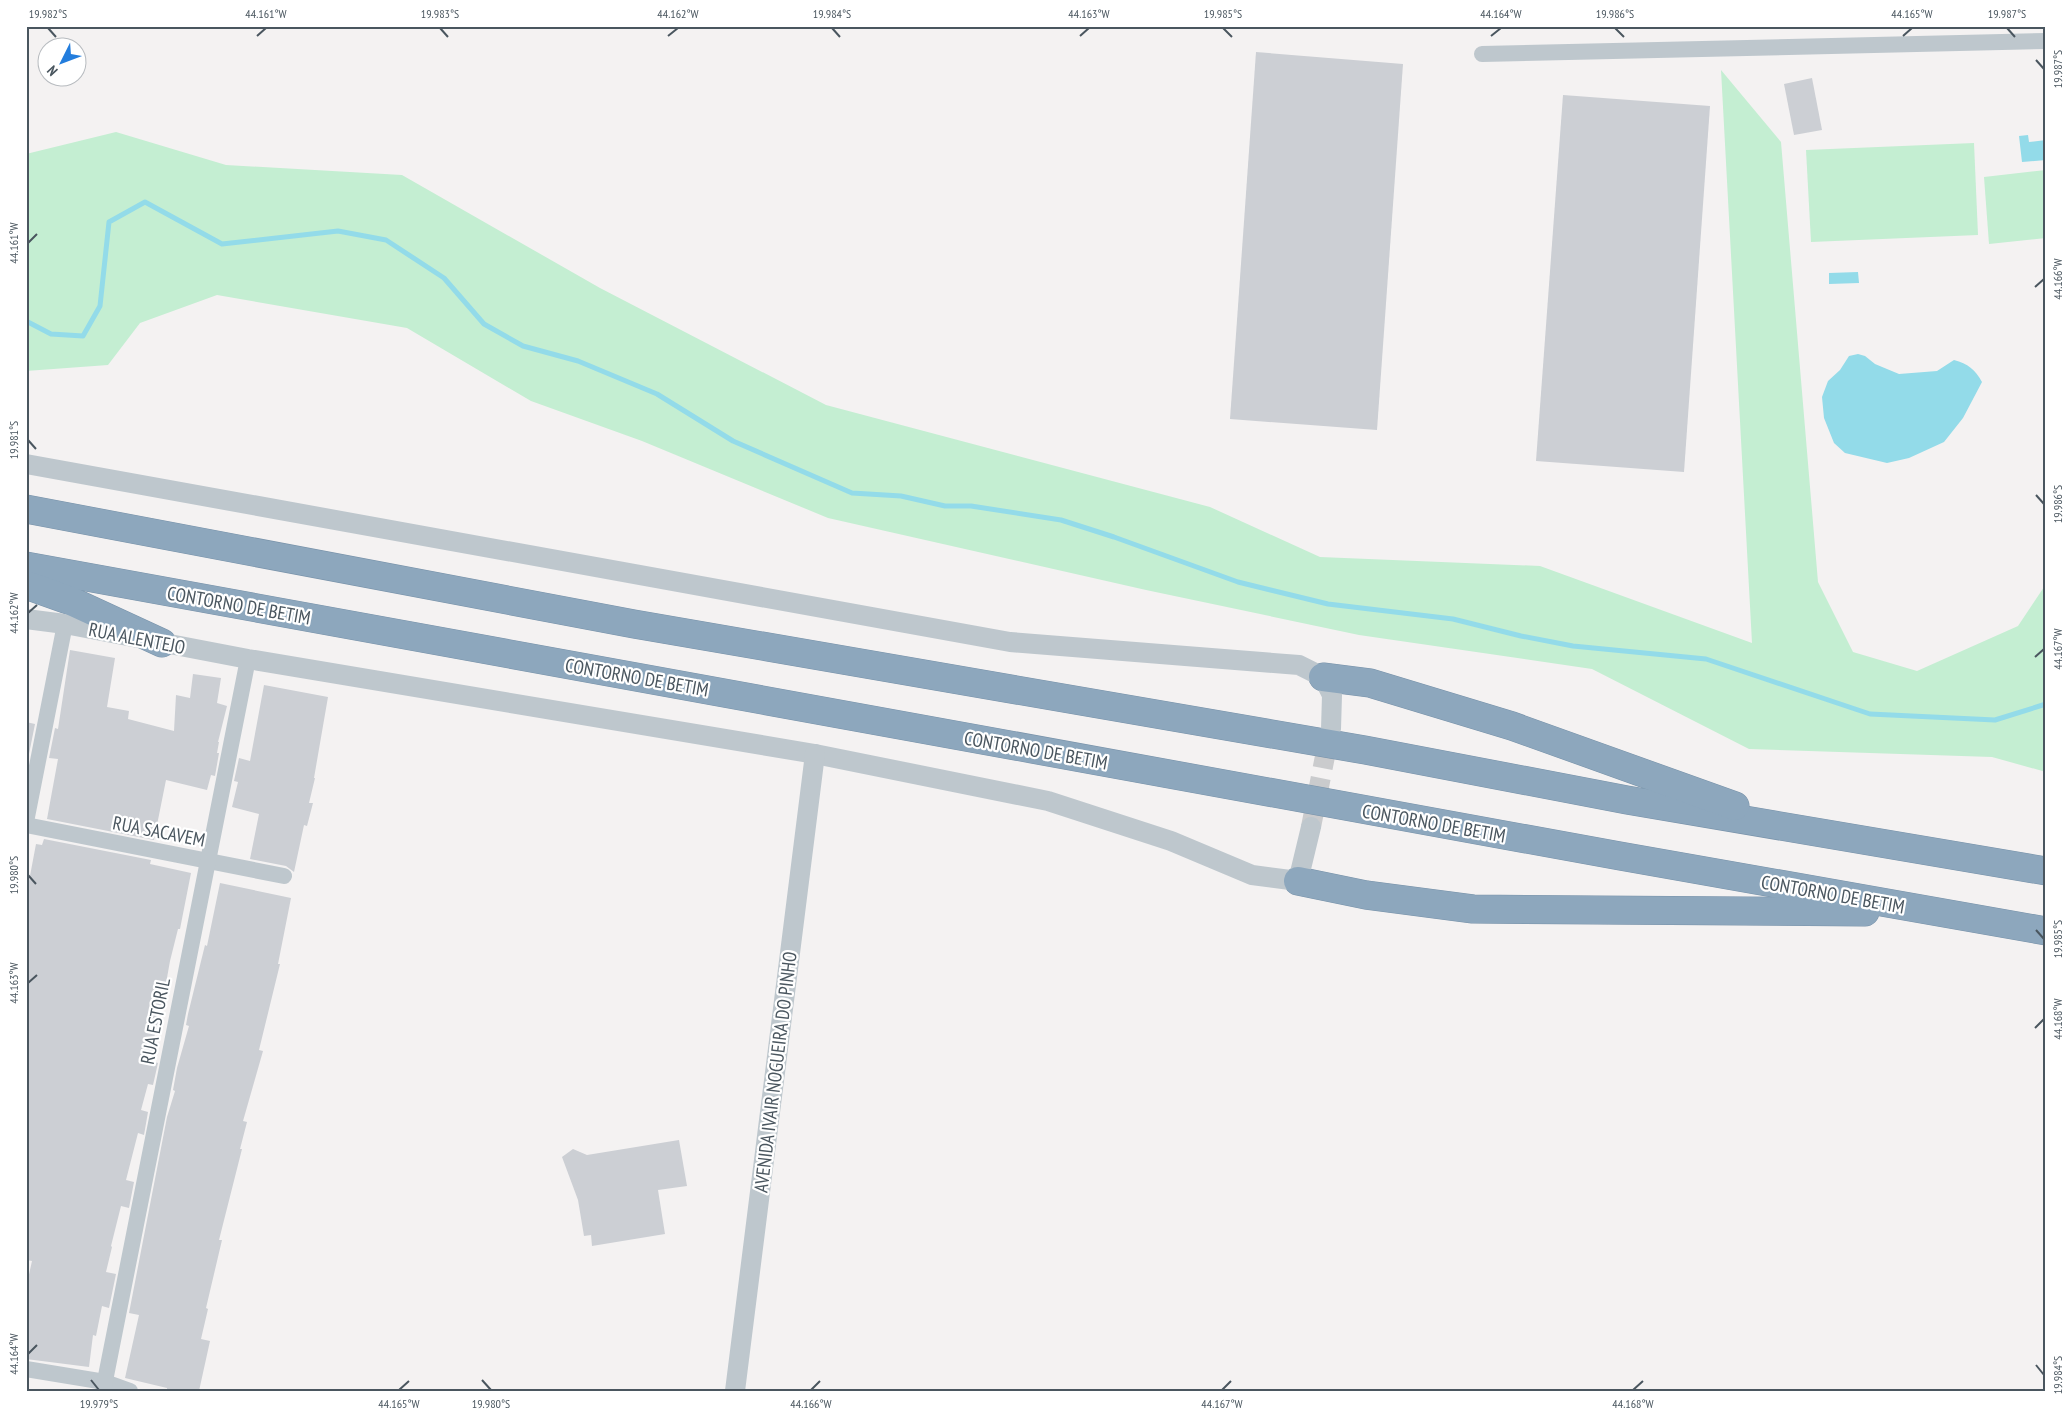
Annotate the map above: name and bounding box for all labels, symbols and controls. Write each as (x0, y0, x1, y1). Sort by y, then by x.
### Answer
text: 19.982°S (29, 6, 67, 21)
text: 44.161°W (245, 6, 287, 21)
text: 19.983°S (421, 6, 459, 21)
text: 44.162°W (657, 6, 699, 21)
text: 19.984°S (813, 6, 851, 21)
text: 44.163°W (1068, 6, 1110, 21)
text: 19.985°S (1204, 6, 1242, 21)
text: 44.164°W (1480, 6, 1522, 21)
text: 19.986°S (1596, 6, 1634, 21)
text: 44.165°W (1891, 6, 1933, 21)
text: 19.987°S (1988, 6, 2026, 21)
north arrow (38, 38, 88, 88)
text: 19.987°S (2050, 50, 2065, 88)
text: N (43, 62, 62, 80)
text: 44.161°W (6, 222, 21, 264)
text: 44.166°W (2050, 258, 2065, 300)
text: 19.981°S (6, 421, 21, 459)
text: 19.986°S (2050, 485, 2065, 523)
street label: CONTORNO DE BETIM (165, 581, 313, 629)
text: 44.162°W (6, 592, 21, 634)
street label: RUA ALENTEJO (87, 617, 187, 659)
text: 44.167°W (2050, 628, 2065, 670)
street label: CONTORNO DE BETIM (563, 653, 711, 701)
street label: CONTORNO DE BETIM (962, 726, 1110, 774)
street label: CONTORNO DE BETIM (1360, 799, 1508, 847)
street label: RUA SACAVEM (111, 810, 207, 852)
text: 19.980°S (6, 856, 21, 894)
street label: CONTORNO DE BETIM (1759, 870, 1907, 918)
text: 19.985°S (2050, 920, 2065, 958)
street label: AVENIDA IVAIR NOGUEIRA DO PINHO (748, 950, 802, 1194)
text: 44.163°W (6, 962, 21, 1004)
street label: RUA ESTORIL (135, 976, 175, 1066)
text: 44.168°W (2050, 998, 2065, 1040)
text: 44.164°W (6, 1333, 21, 1375)
text: 19.984°S (2050, 1356, 2065, 1394)
text: 19.979°S (80, 1396, 118, 1411)
text: 44.165°W (378, 1396, 420, 1411)
text: 19.980°S (472, 1396, 510, 1411)
text: 44.166°W (790, 1396, 832, 1411)
text: 44.167°W (1201, 1396, 1243, 1411)
text: 44.168°W (1612, 1396, 1654, 1411)

